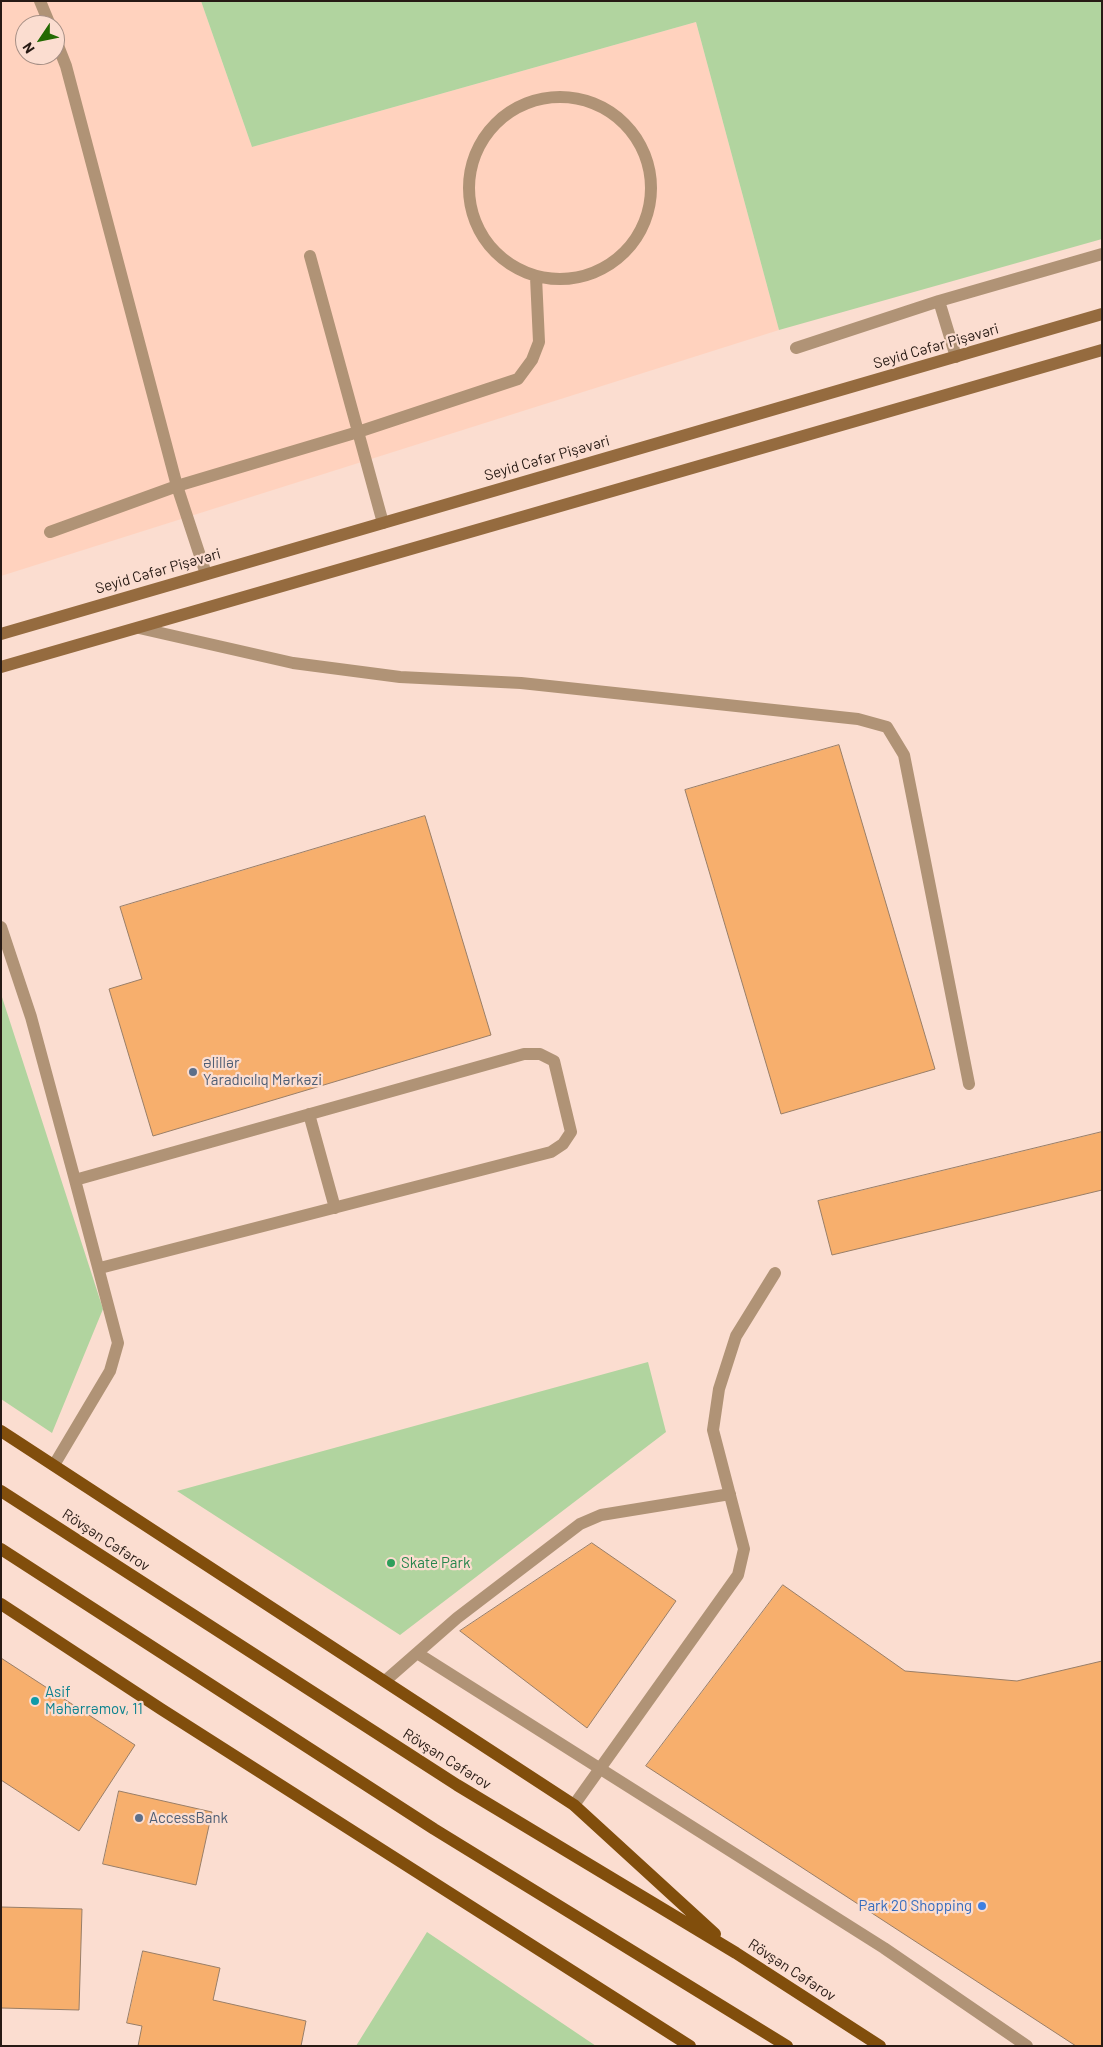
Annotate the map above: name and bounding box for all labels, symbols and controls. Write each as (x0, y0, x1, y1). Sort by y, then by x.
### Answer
north arrow (15, 15, 65, 65)
text: N (18, 39, 38, 57)
street label: Seyid Cəfər Pişəvəri (871, 319, 1001, 373)
street label: Seyid Cəfər Pişəvəri (482, 431, 612, 485)
street label: Seyid Cəfər Pişəvəri (93, 544, 223, 598)
place label: Əlillər Yaradıcılıq Mərkəzi (203, 1054, 322, 1089)
marker: Əlillər Yaradıcılıq Mərkəzi (187, 1066, 199, 1078)
street label: Rövşən Cəfərov (59, 1505, 153, 1575)
place label: Skate Park (401, 1554, 470, 1572)
marker: Skate Park (385, 1557, 397, 1569)
place label: Asif Məhərrəmov, 11 (45, 1683, 143, 1718)
marker: Asif Məhərrəmov, 11 (29, 1695, 41, 1707)
street label: Rövşən Cəfərov (400, 1725, 494, 1793)
place label: AccessBank (149, 1809, 228, 1827)
marker: AccessBank (133, 1812, 145, 1824)
place label: Park 20 Shopping (859, 1897, 972, 1915)
marker: Park 20 Shopping (976, 1900, 988, 1912)
street label: Rövşən Cəfərov (745, 1935, 839, 2005)

